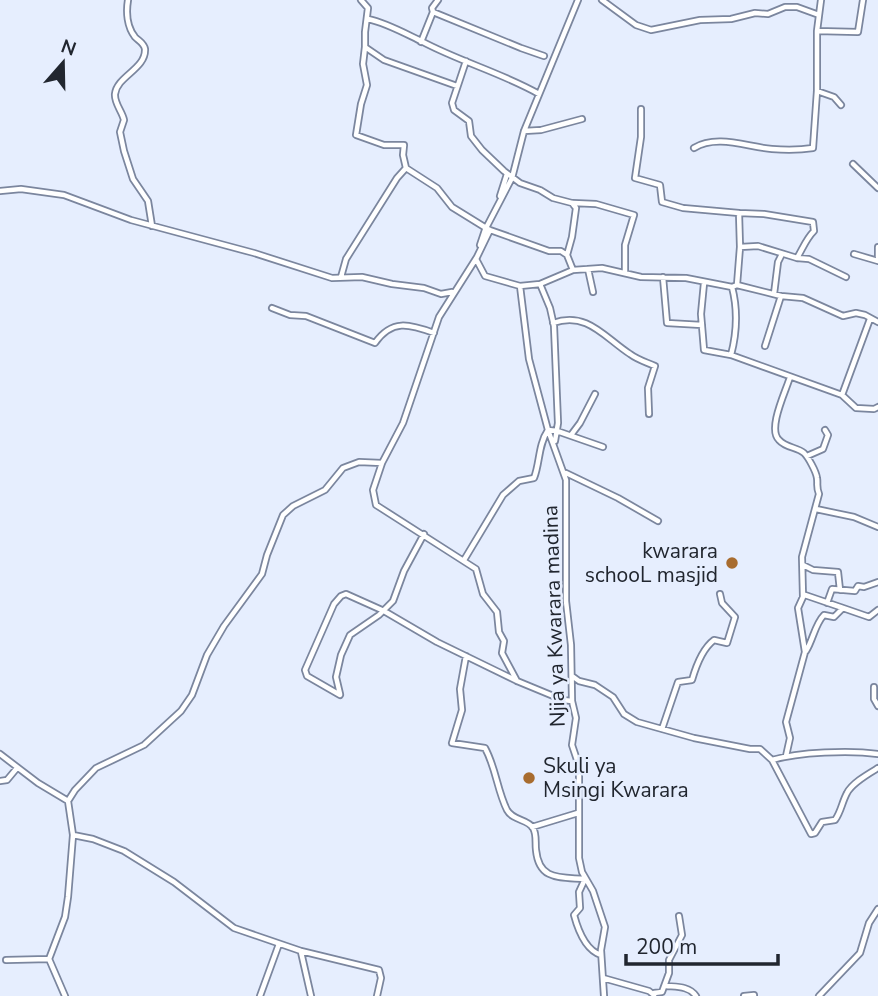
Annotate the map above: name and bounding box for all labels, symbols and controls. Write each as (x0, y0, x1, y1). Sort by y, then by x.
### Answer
north arrow (28, 28, 98, 98)
text: N (57, 33, 80, 63)
street label: Njia ya Kwarara madina (536, 505, 572, 727)
place label: kwarara schooL masjid (585, 537, 718, 589)
marker: kwarara schooL masjid (724, 555, 740, 571)
place label: Skuli ya Msingi Kwarara (543, 752, 689, 804)
marker: Skuli ya Msingi Kwarara (521, 770, 537, 786)
scale bar (626, 922, 778, 966)
text: 200 m (636, 933, 697, 961)

